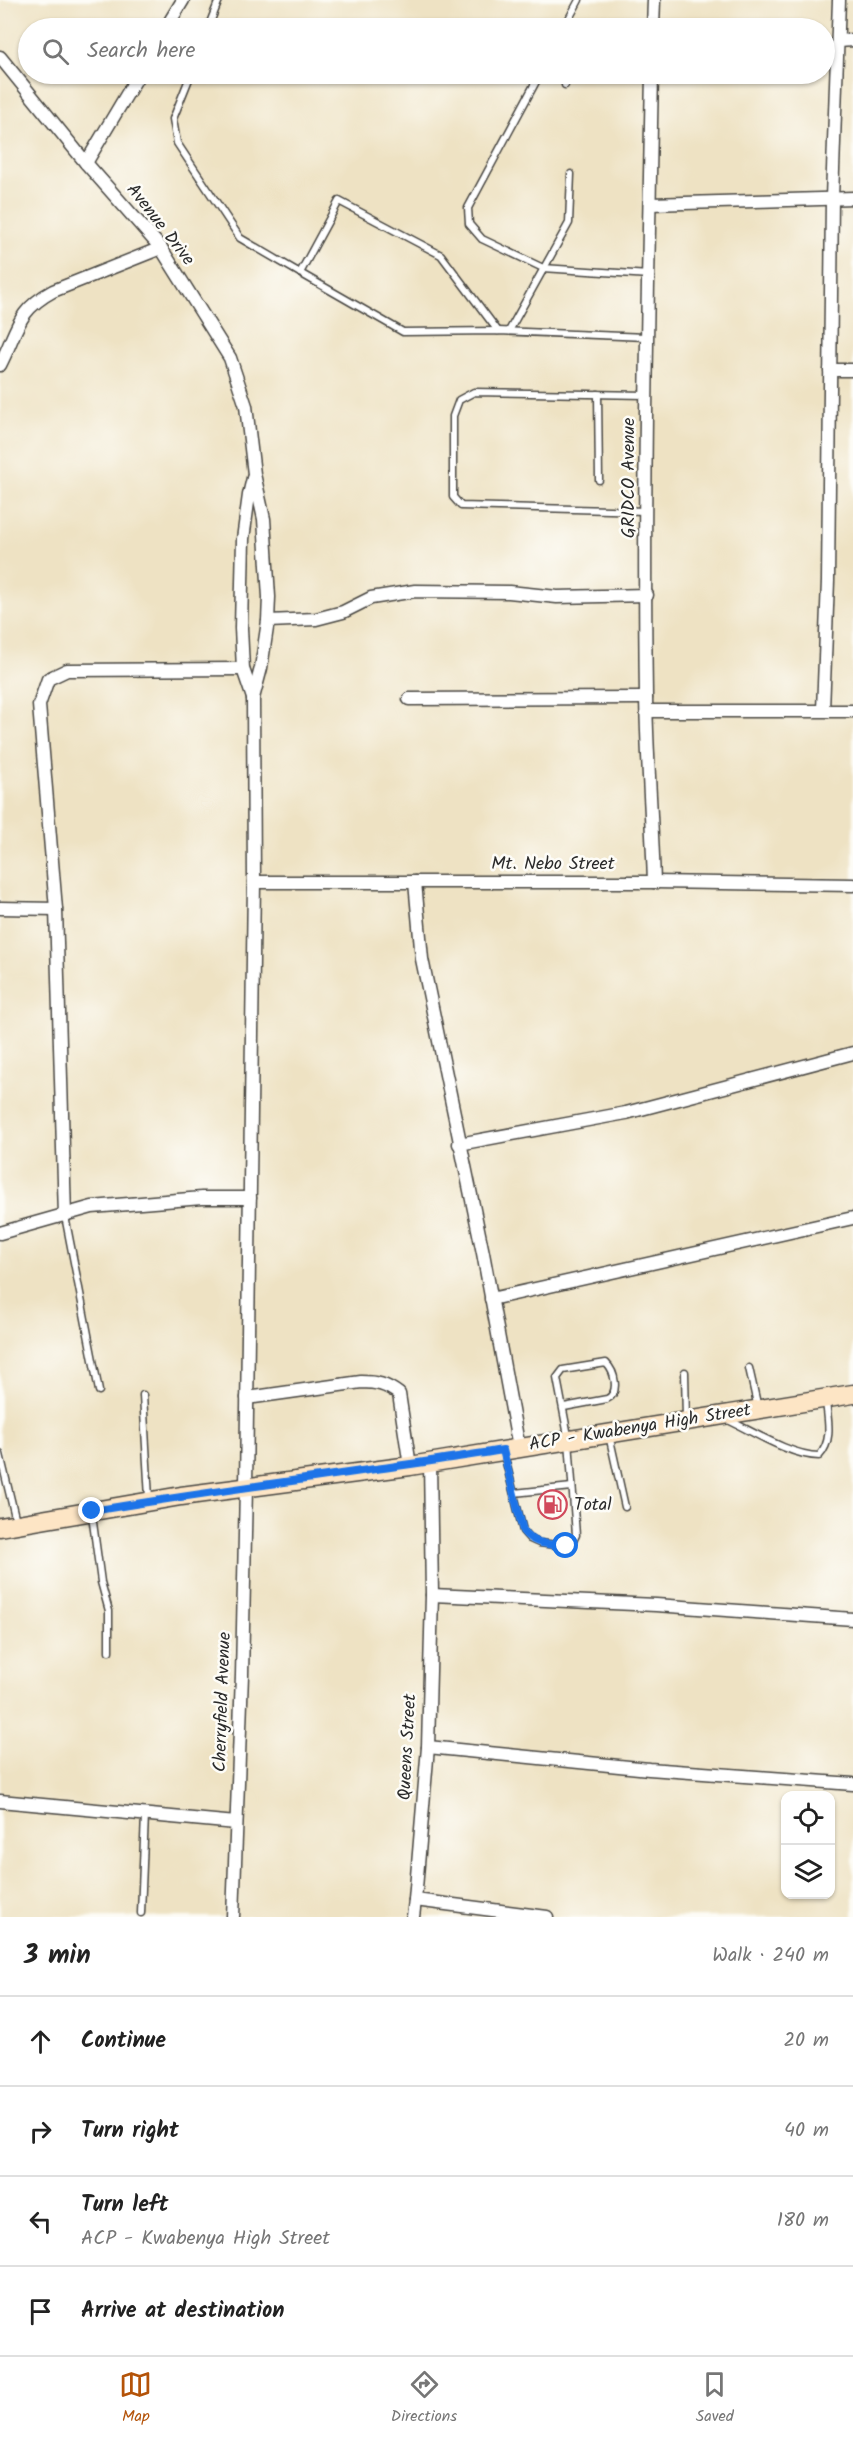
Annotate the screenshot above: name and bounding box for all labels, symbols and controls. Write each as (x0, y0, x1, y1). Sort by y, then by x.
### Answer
search box (18, 18, 835, 84)
text: Search here (87, 34, 195, 69)
icon: search (39, 35, 72, 68)
street label: Avenue Drive (118, 178, 202, 272)
street label: GRIDCO Avenue (615, 418, 644, 538)
street label: Mt. Nebo Street (491, 850, 616, 879)
street label: ACP - Kwabenya High Street (527, 1396, 754, 1460)
fuel station icon: Total (537, 1489, 569, 1521)
place label: Total (574, 1491, 612, 1520)
route end (78, 1497, 104, 1523)
route start (552, 1532, 578, 1558)
street label: Cherryfield Avenue (206, 1631, 240, 1773)
street label: Queens Street (391, 1692, 425, 1801)
map controls (781, 1791, 835, 1899)
button: locate (781, 1791, 835, 1845)
button: layers (781, 1845, 835, 1899)
text: 3 min (24, 1935, 91, 1977)
text: Walk · 240 m (712, 1940, 829, 1972)
text: Continue (81, 2024, 166, 2059)
icon: ahead (24, 2025, 57, 2058)
text: 20 m (783, 2025, 829, 2057)
text: Turn right (81, 2114, 179, 2149)
icon: right (24, 2115, 57, 2148)
text: 40 m (784, 2115, 829, 2147)
text: Turn left (81, 2188, 168, 2223)
icon: left (24, 2205, 57, 2238)
text: 180 m (777, 2205, 829, 2237)
text: ACP - Kwabenya High Street (81, 2223, 330, 2255)
text: Arrive at destination (81, 2294, 284, 2329)
icon: arrive (24, 2295, 57, 2328)
tab: Map (119, 2368, 152, 2429)
tab: Directions (391, 2368, 457, 2429)
tab: Saved (696, 2368, 734, 2429)

